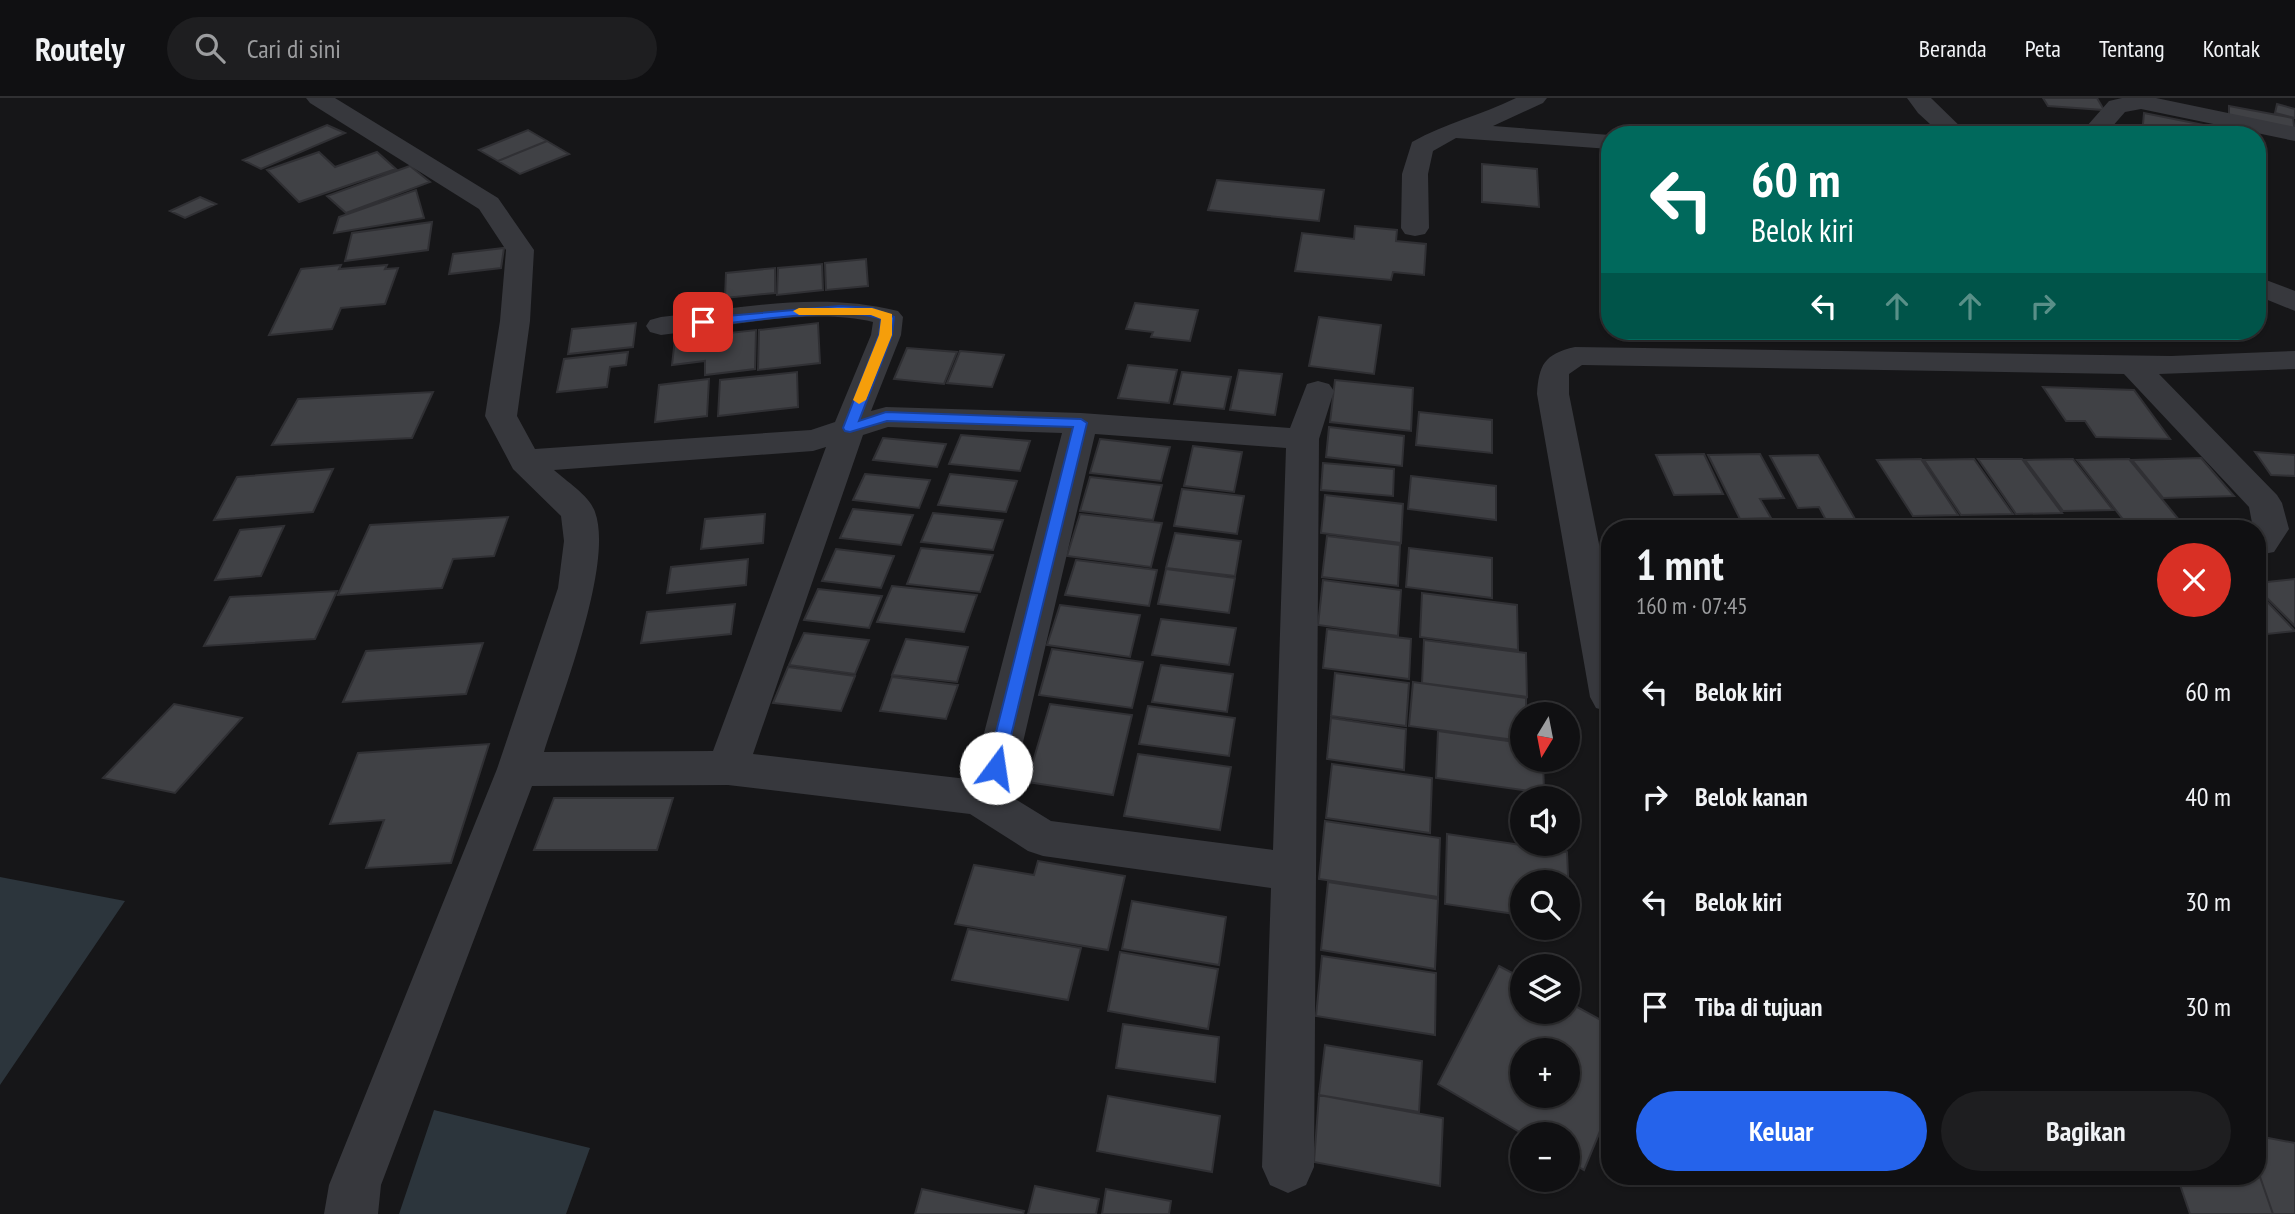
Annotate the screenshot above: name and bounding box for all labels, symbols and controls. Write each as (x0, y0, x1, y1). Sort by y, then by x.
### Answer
search box (167, 17, 657, 80)
text: Routely (35, 27, 125, 70)
icon: search (191, 29, 229, 67)
text: Cari di sini (247, 32, 341, 65)
text: Beranda (1919, 33, 1987, 64)
text: Peta (2025, 33, 2061, 64)
text: Tentang (2099, 33, 2165, 64)
text: Kontak (2203, 33, 2260, 64)
text: 60 m (1751, 147, 1840, 211)
icon: left (1636, 154, 1727, 245)
text: Belok kiri (1751, 209, 1854, 251)
icon: left (1805, 287, 1843, 325)
icon: ahead (1878, 287, 1916, 325)
icon: ahead (1951, 287, 1989, 325)
icon: right (2024, 287, 2062, 325)
pin (673, 292, 733, 352)
icon: arrive (684, 303, 722, 341)
text: 1 mnt (1636, 537, 1724, 592)
button: close (2157, 543, 2231, 617)
text: 160 m · 07:45 (1636, 591, 1748, 620)
icon: left (1636, 673, 1674, 711)
text: Belok kiri (1695, 675, 1782, 708)
text: 60 m (2185, 675, 2231, 708)
north arrow (1510, 702, 1580, 772)
map controls (1510, 702, 1580, 1192)
position arrow (959, 731, 1033, 805)
icon: right (1636, 778, 1674, 816)
text: Belok kanan (1695, 780, 1808, 813)
text: 40 m (2185, 780, 2231, 813)
button: sound (1510, 786, 1580, 856)
button: search (1510, 870, 1580, 940)
icon: left (1636, 883, 1674, 921)
text: Belok kiri (1695, 885, 1782, 918)
text: 30 m (2185, 885, 2231, 918)
button: layers (1510, 954, 1580, 1024)
icon: arrive (1636, 988, 1674, 1026)
text: Tiba di tujuan (1695, 990, 1823, 1023)
text: 30 m (2185, 990, 2231, 1023)
button: + (1510, 1038, 1580, 1108)
button: Keluar (1636, 1091, 1927, 1171)
button: Bagikan (1941, 1091, 2231, 1171)
button: − (1510, 1122, 1580, 1192)

